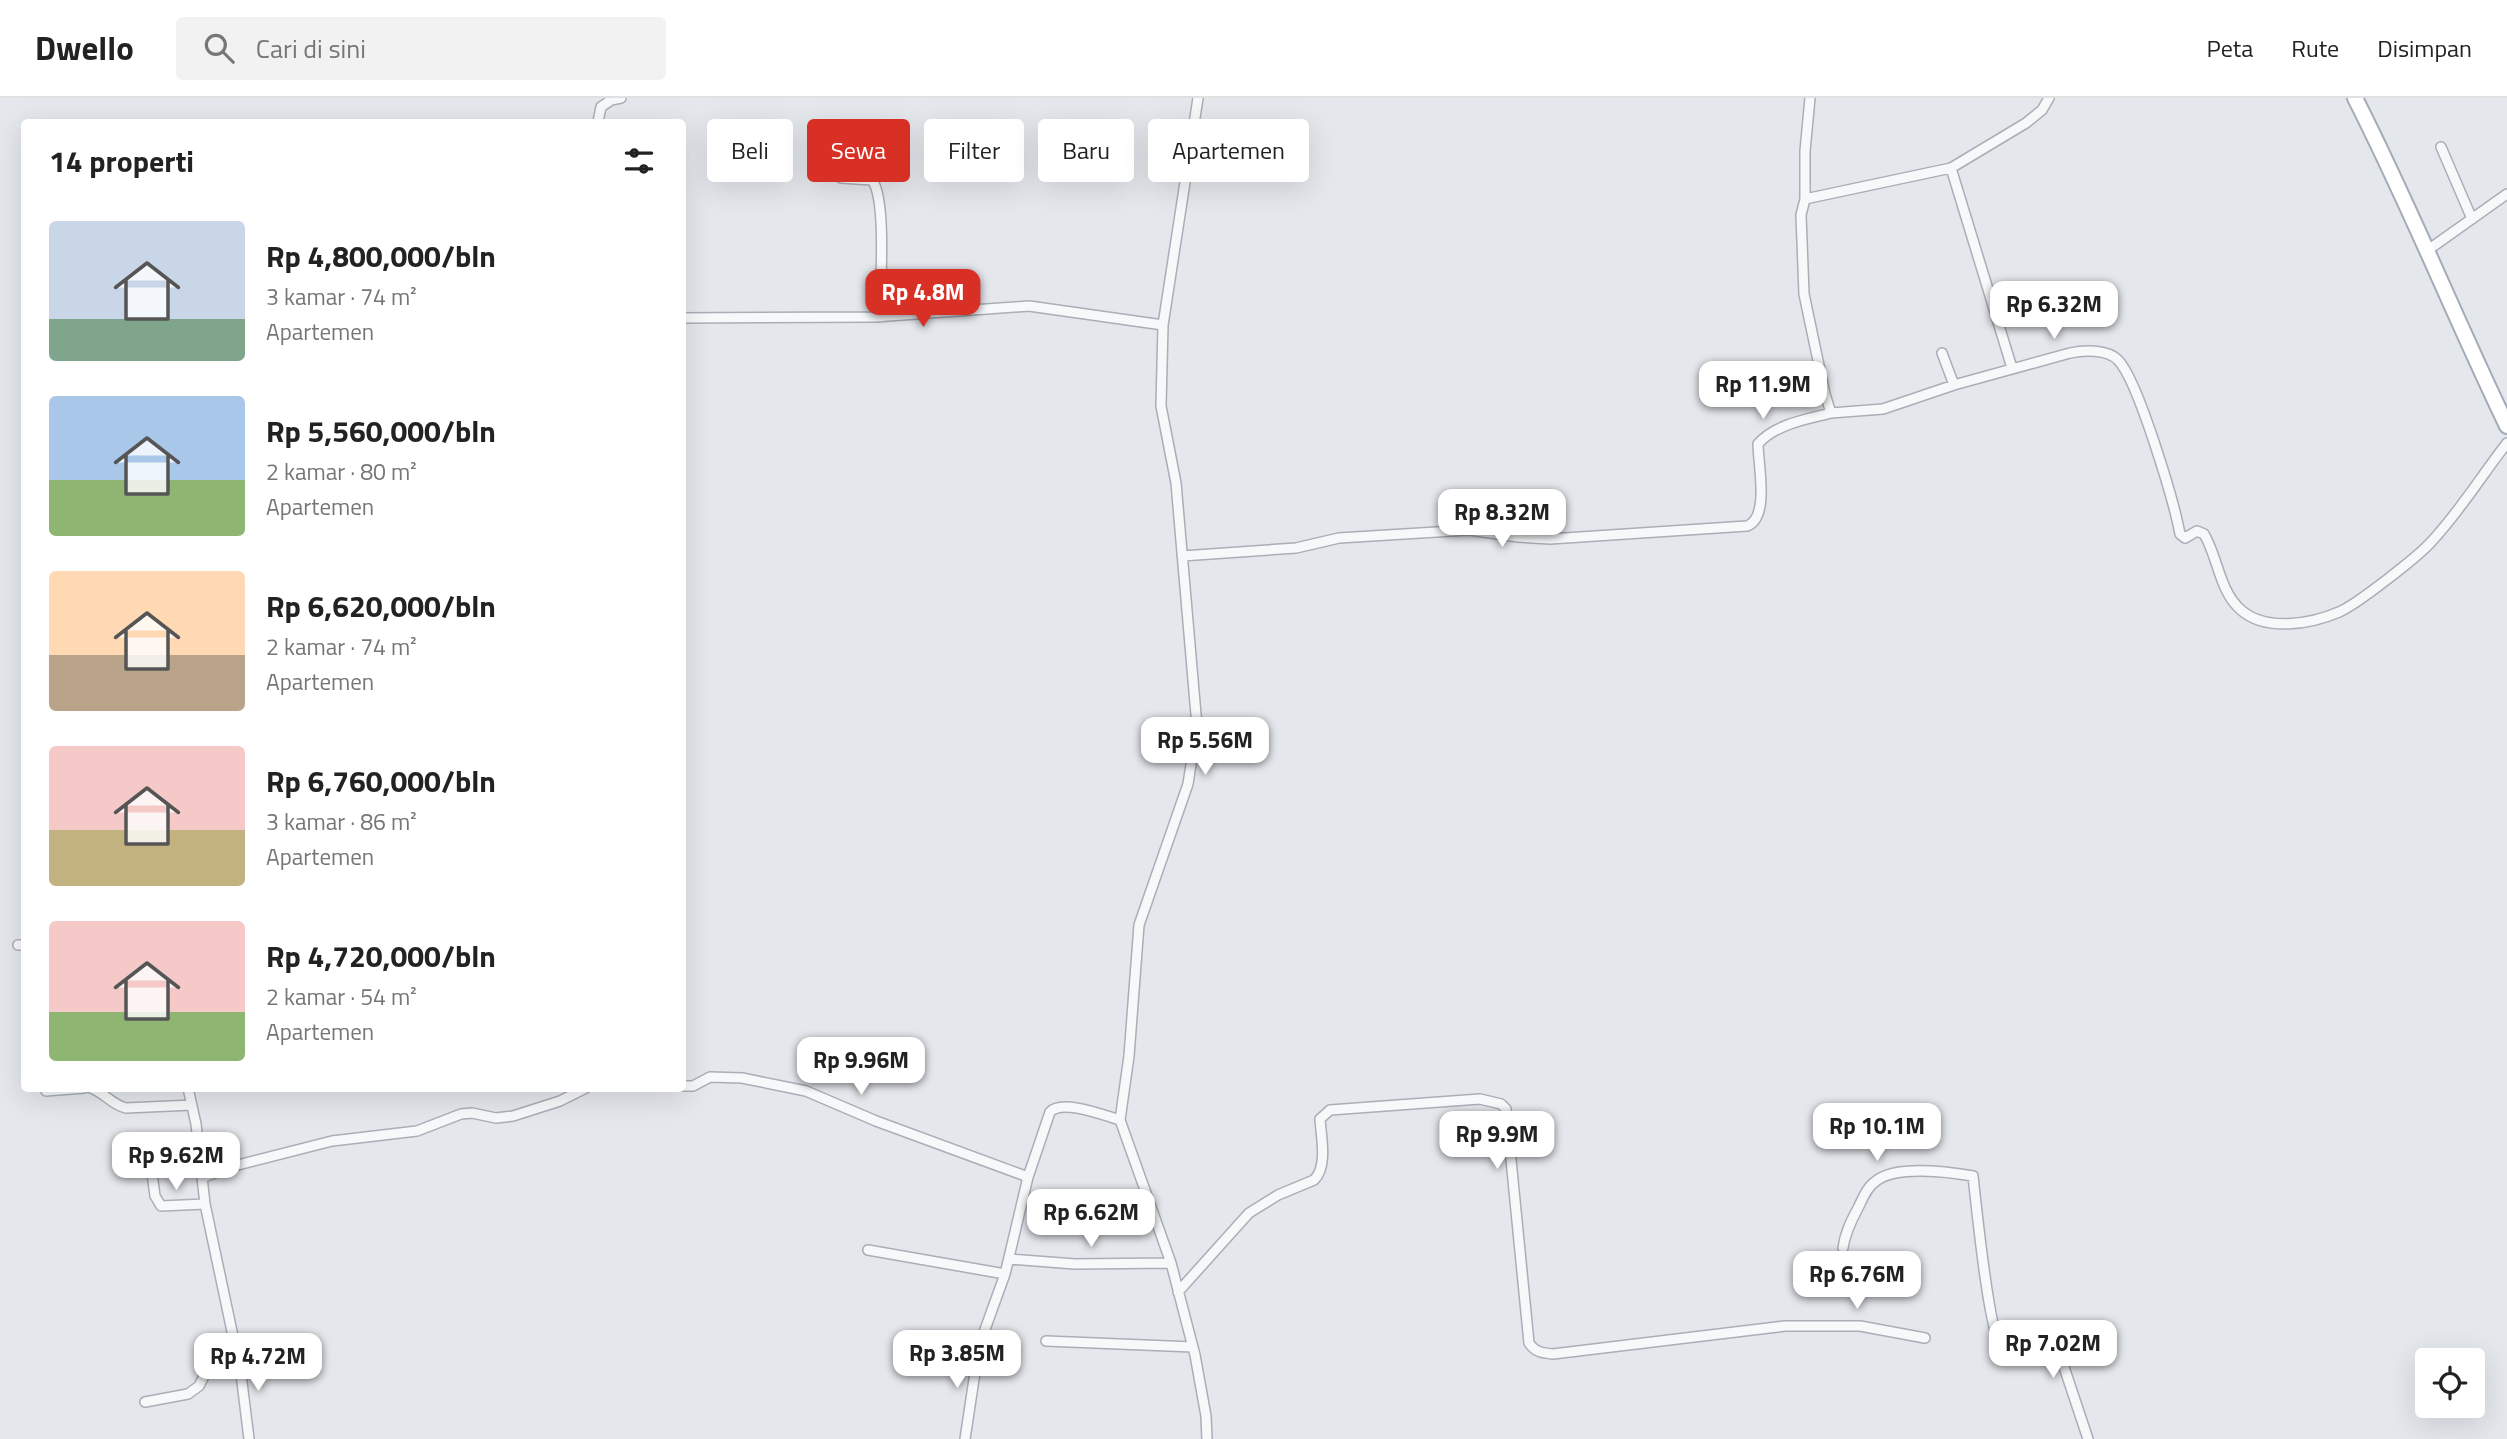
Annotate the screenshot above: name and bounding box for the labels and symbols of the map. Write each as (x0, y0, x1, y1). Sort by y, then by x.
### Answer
pin: Rp 4.8M (858, 270, 988, 329)
pin: Rp 6.32M (1982, 282, 2126, 341)
pin: Rp 11.9M (1691, 362, 1835, 421)
pin: Rp 8.32M (1430, 490, 1574, 549)
pin: Rp 5.56M (1133, 718, 1277, 777)
pin: Rp 9.96M (789, 1038, 933, 1097)
pin: Rp 10.1M (1805, 1104, 1949, 1163)
pin: Rp 9.9M (1432, 1112, 1562, 1171)
pin: Rp 9.62M (104, 1132, 248, 1192)
pin: Rp 6.62M (1019, 1190, 1163, 1249)
pin: Rp 6.76M (1785, 1252, 1929, 1311)
pin: Rp 7.02M (1981, 1320, 2125, 1380)
pin: Rp 3.85M (885, 1330, 1029, 1390)
pin: Rp 4.72M (186, 1334, 330, 1393)

